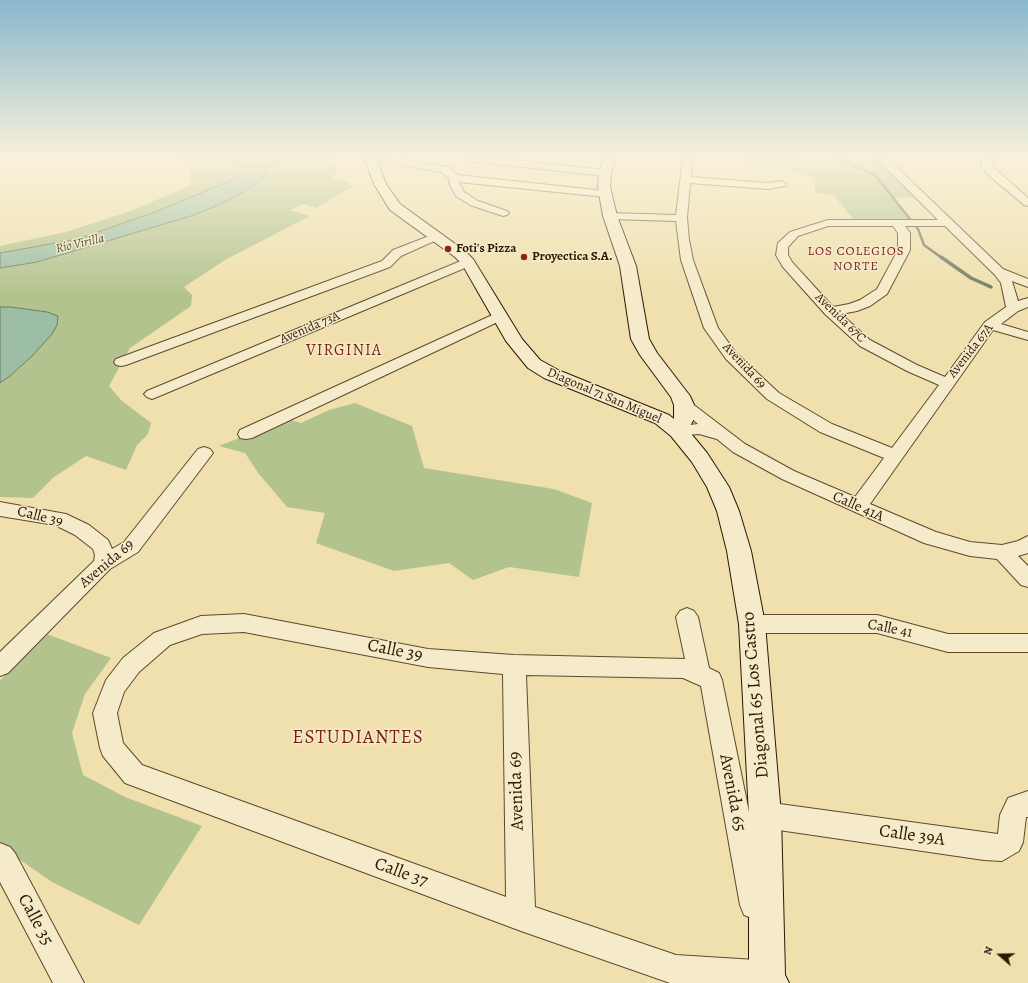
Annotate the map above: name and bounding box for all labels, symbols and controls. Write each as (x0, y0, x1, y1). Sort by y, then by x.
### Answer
water label: Río Virilla (54, 231, 106, 257)
place label: Foti's Pizza (456, 241, 516, 257)
marker: Foti's Pizza (443, 244, 453, 254)
district label: LOS COLEGIOS NORTE (807, 244, 905, 275)
place label: Proyectica S.A. (532, 249, 613, 265)
marker: Proyectica S.A. (519, 252, 529, 262)
street label: Avenida 67C (811, 290, 869, 346)
street label: Avenida 73A (278, 308, 342, 348)
street label: Avenida 67A (945, 321, 997, 381)
street label: Avenida 69 (719, 340, 769, 392)
district label: VIRGINIA (306, 341, 382, 361)
street label: Diagonal 71 San Miguel (544, 365, 664, 427)
street label: Calle 41A (830, 488, 886, 526)
street label: Calle 39 (15, 503, 65, 531)
street label: Avenida 69 (76, 536, 138, 592)
street label: Diagonal 65 Los Castro (738, 611, 774, 779)
street label: Calle 41 (866, 616, 914, 642)
street label: Calle 39 (366, 635, 424, 667)
district label: ESTUDIANTES (292, 727, 424, 749)
street label: Avenida 69 (505, 751, 529, 831)
street label: Avenida 65 (714, 752, 750, 834)
street label: Calle 39A (878, 821, 946, 851)
street label: Calle 37 (371, 853, 431, 893)
street label: Calle 35 (12, 891, 58, 949)
north arrow (980, 935, 1020, 975)
text: N (980, 944, 997, 957)

